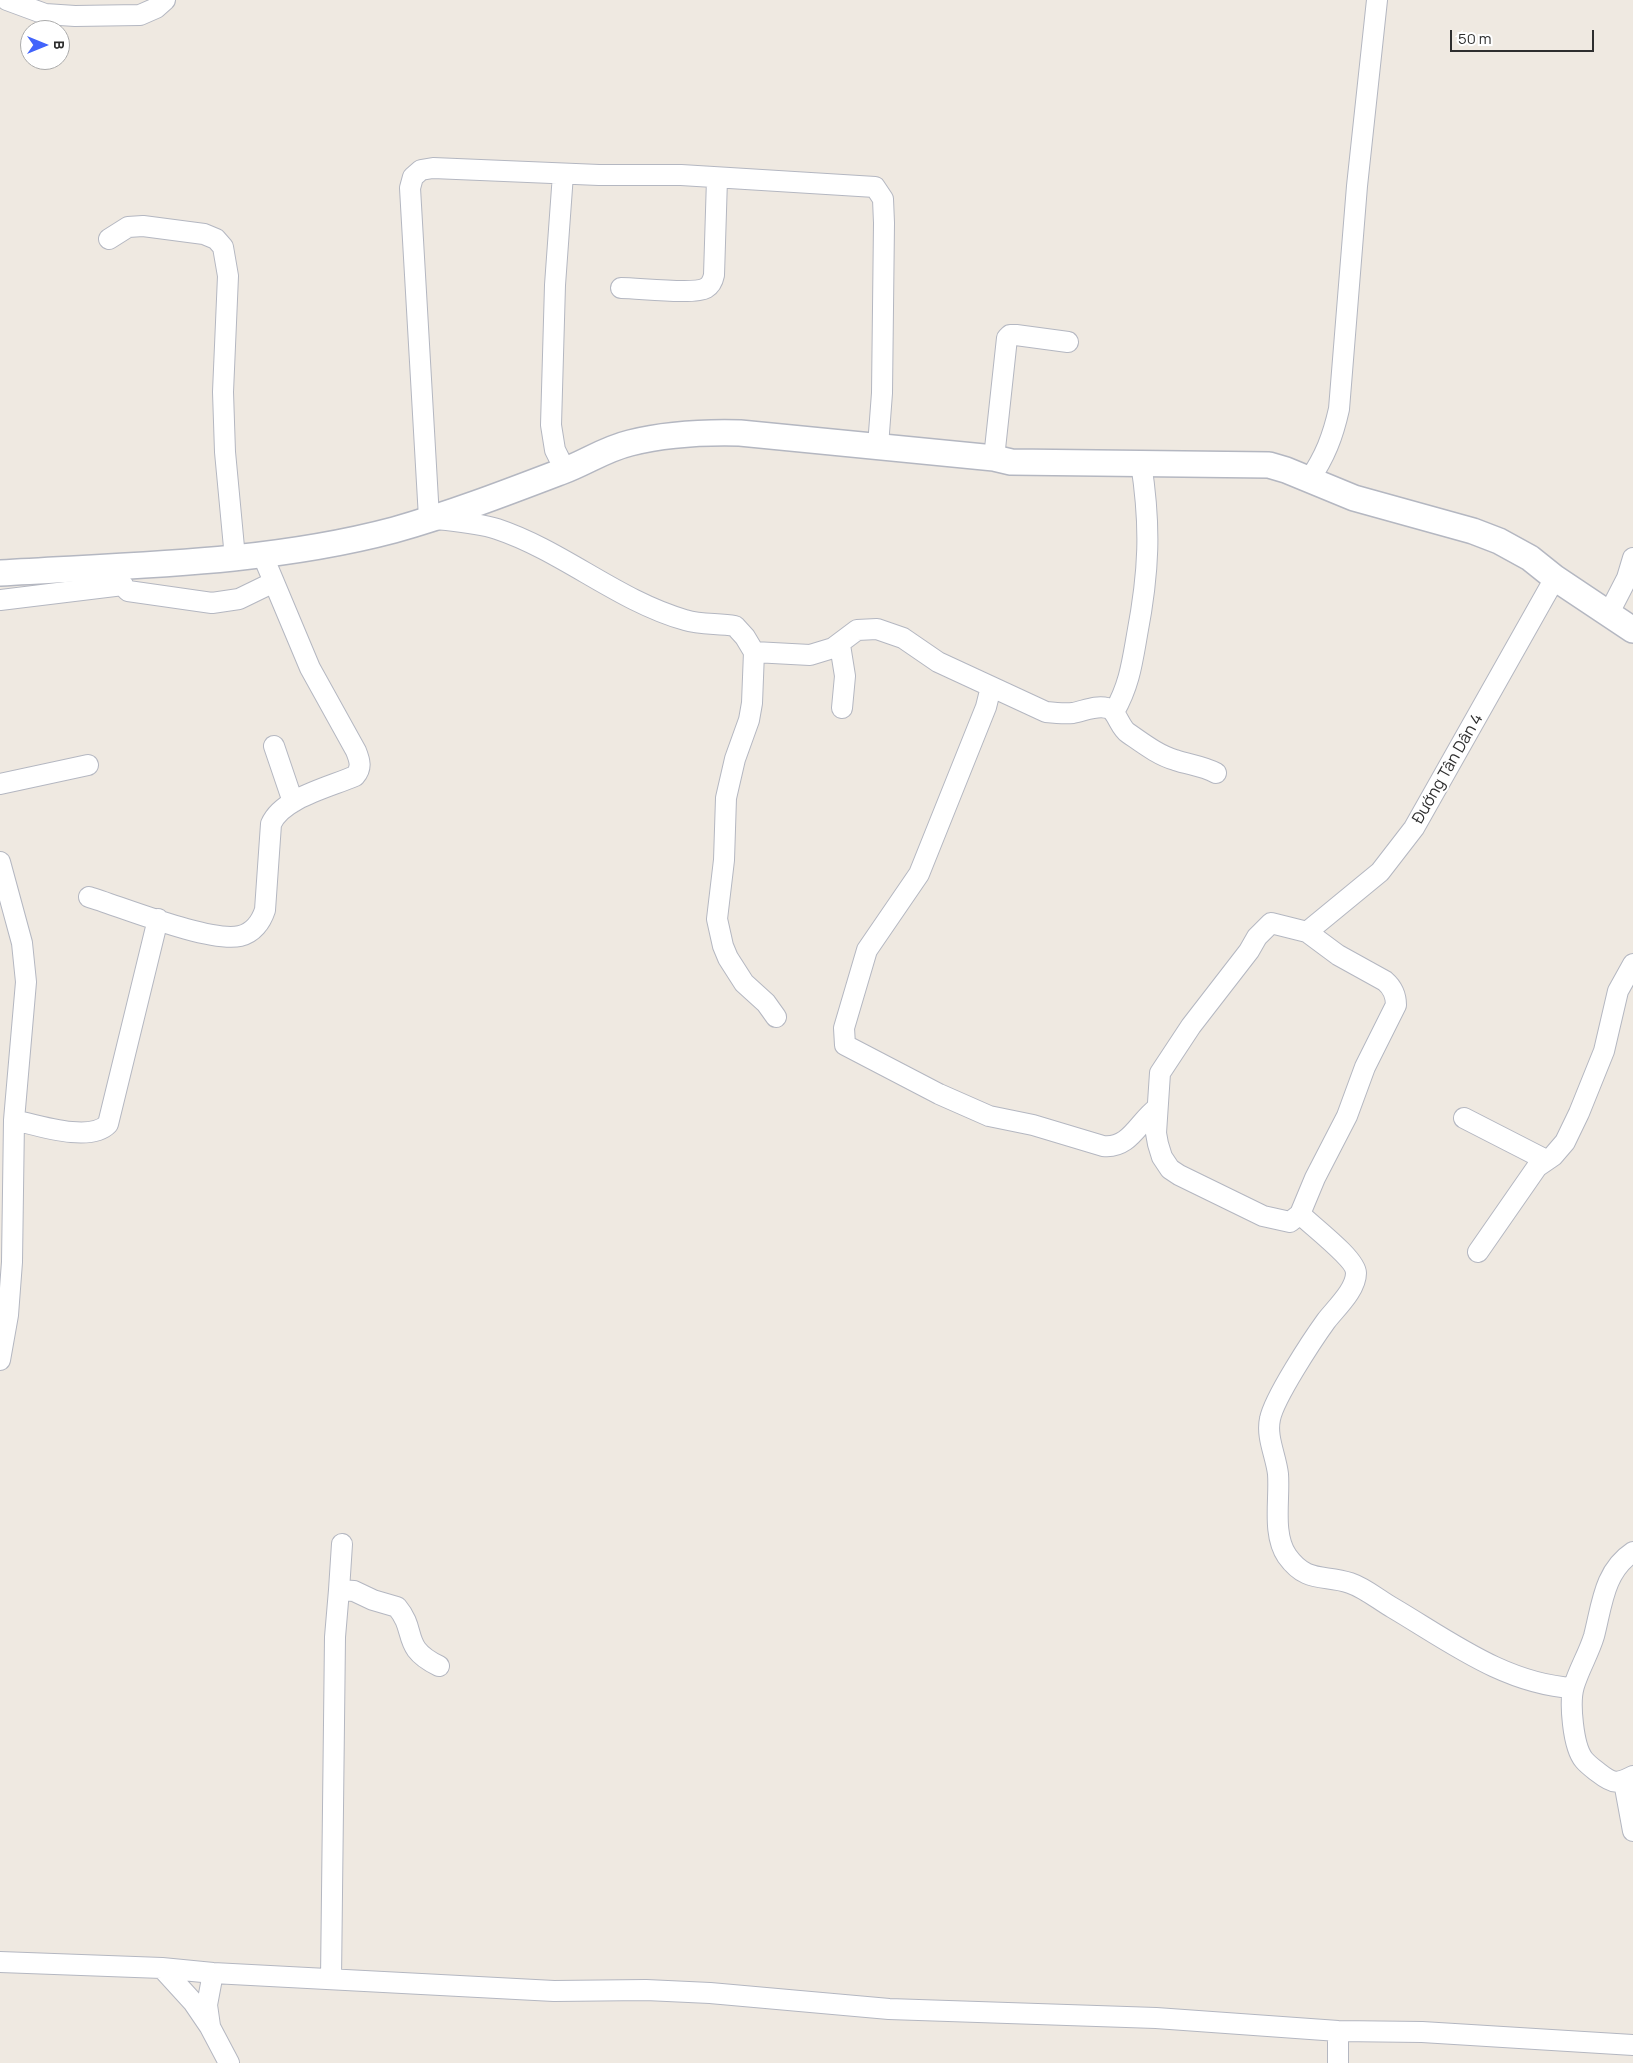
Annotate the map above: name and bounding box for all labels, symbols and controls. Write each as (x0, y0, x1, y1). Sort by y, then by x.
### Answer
north arrow (20, 20, 70, 70)
scale bar (1453, 20, 1597, 52)
text: 50 m (1458, 28, 1492, 49)
text: B (50, 41, 69, 49)
street label: Đướng Tân Dân 4 (1409, 711, 1487, 827)

